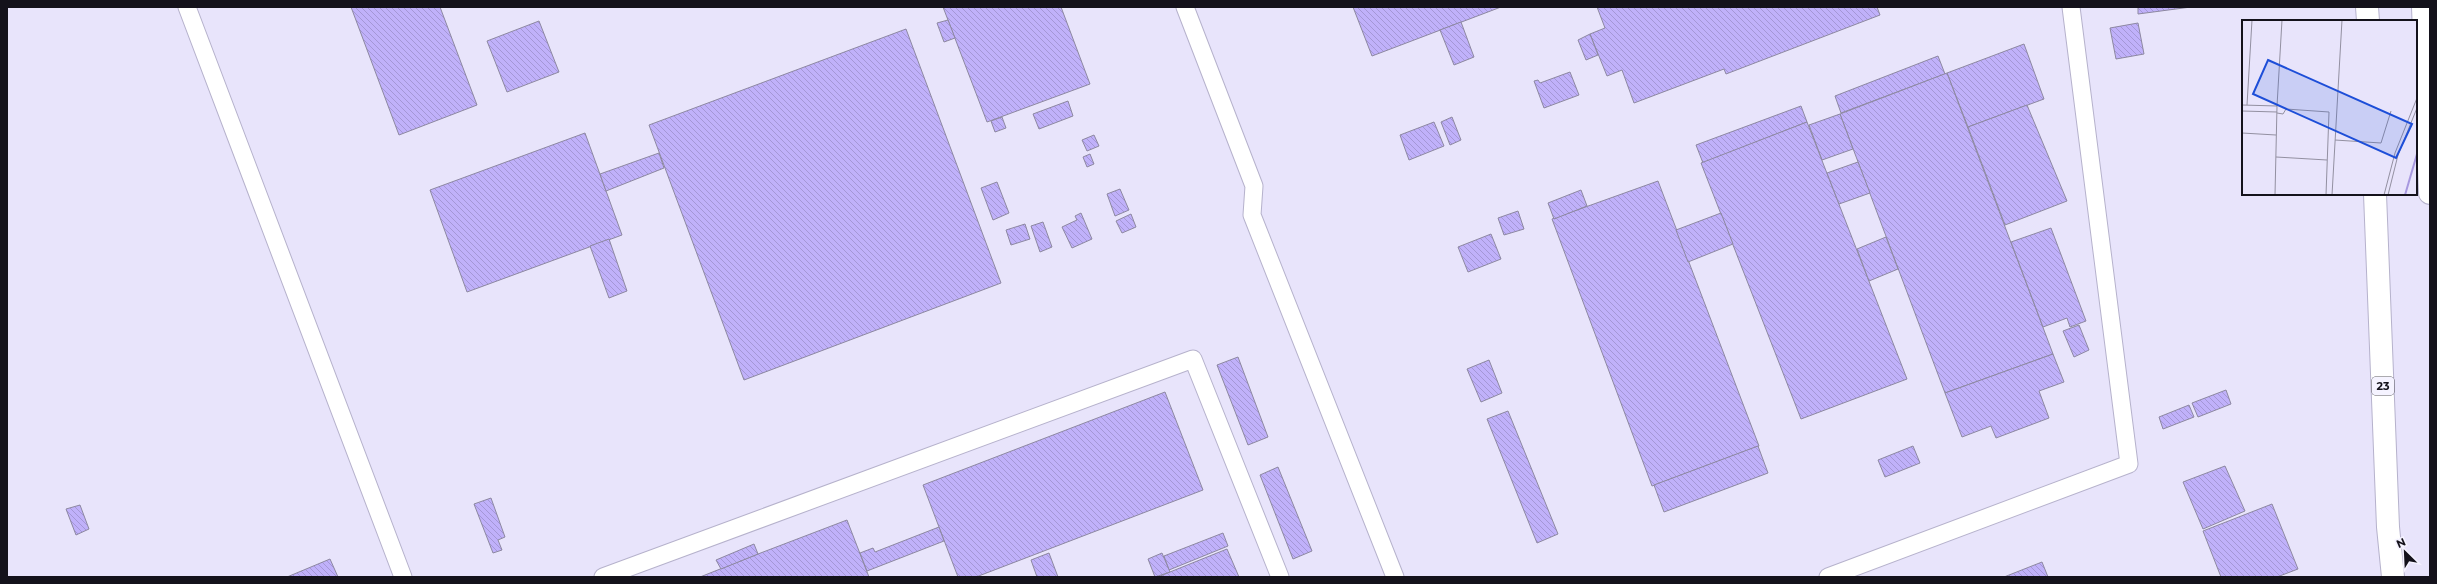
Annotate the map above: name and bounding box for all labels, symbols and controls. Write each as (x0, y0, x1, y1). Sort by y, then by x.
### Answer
inset map (2242, 20, 2417, 195)
road number: 23 (2372, 377, 2394, 395)
north arrow (2385, 532, 2425, 572)
text: N (2394, 535, 2408, 551)

